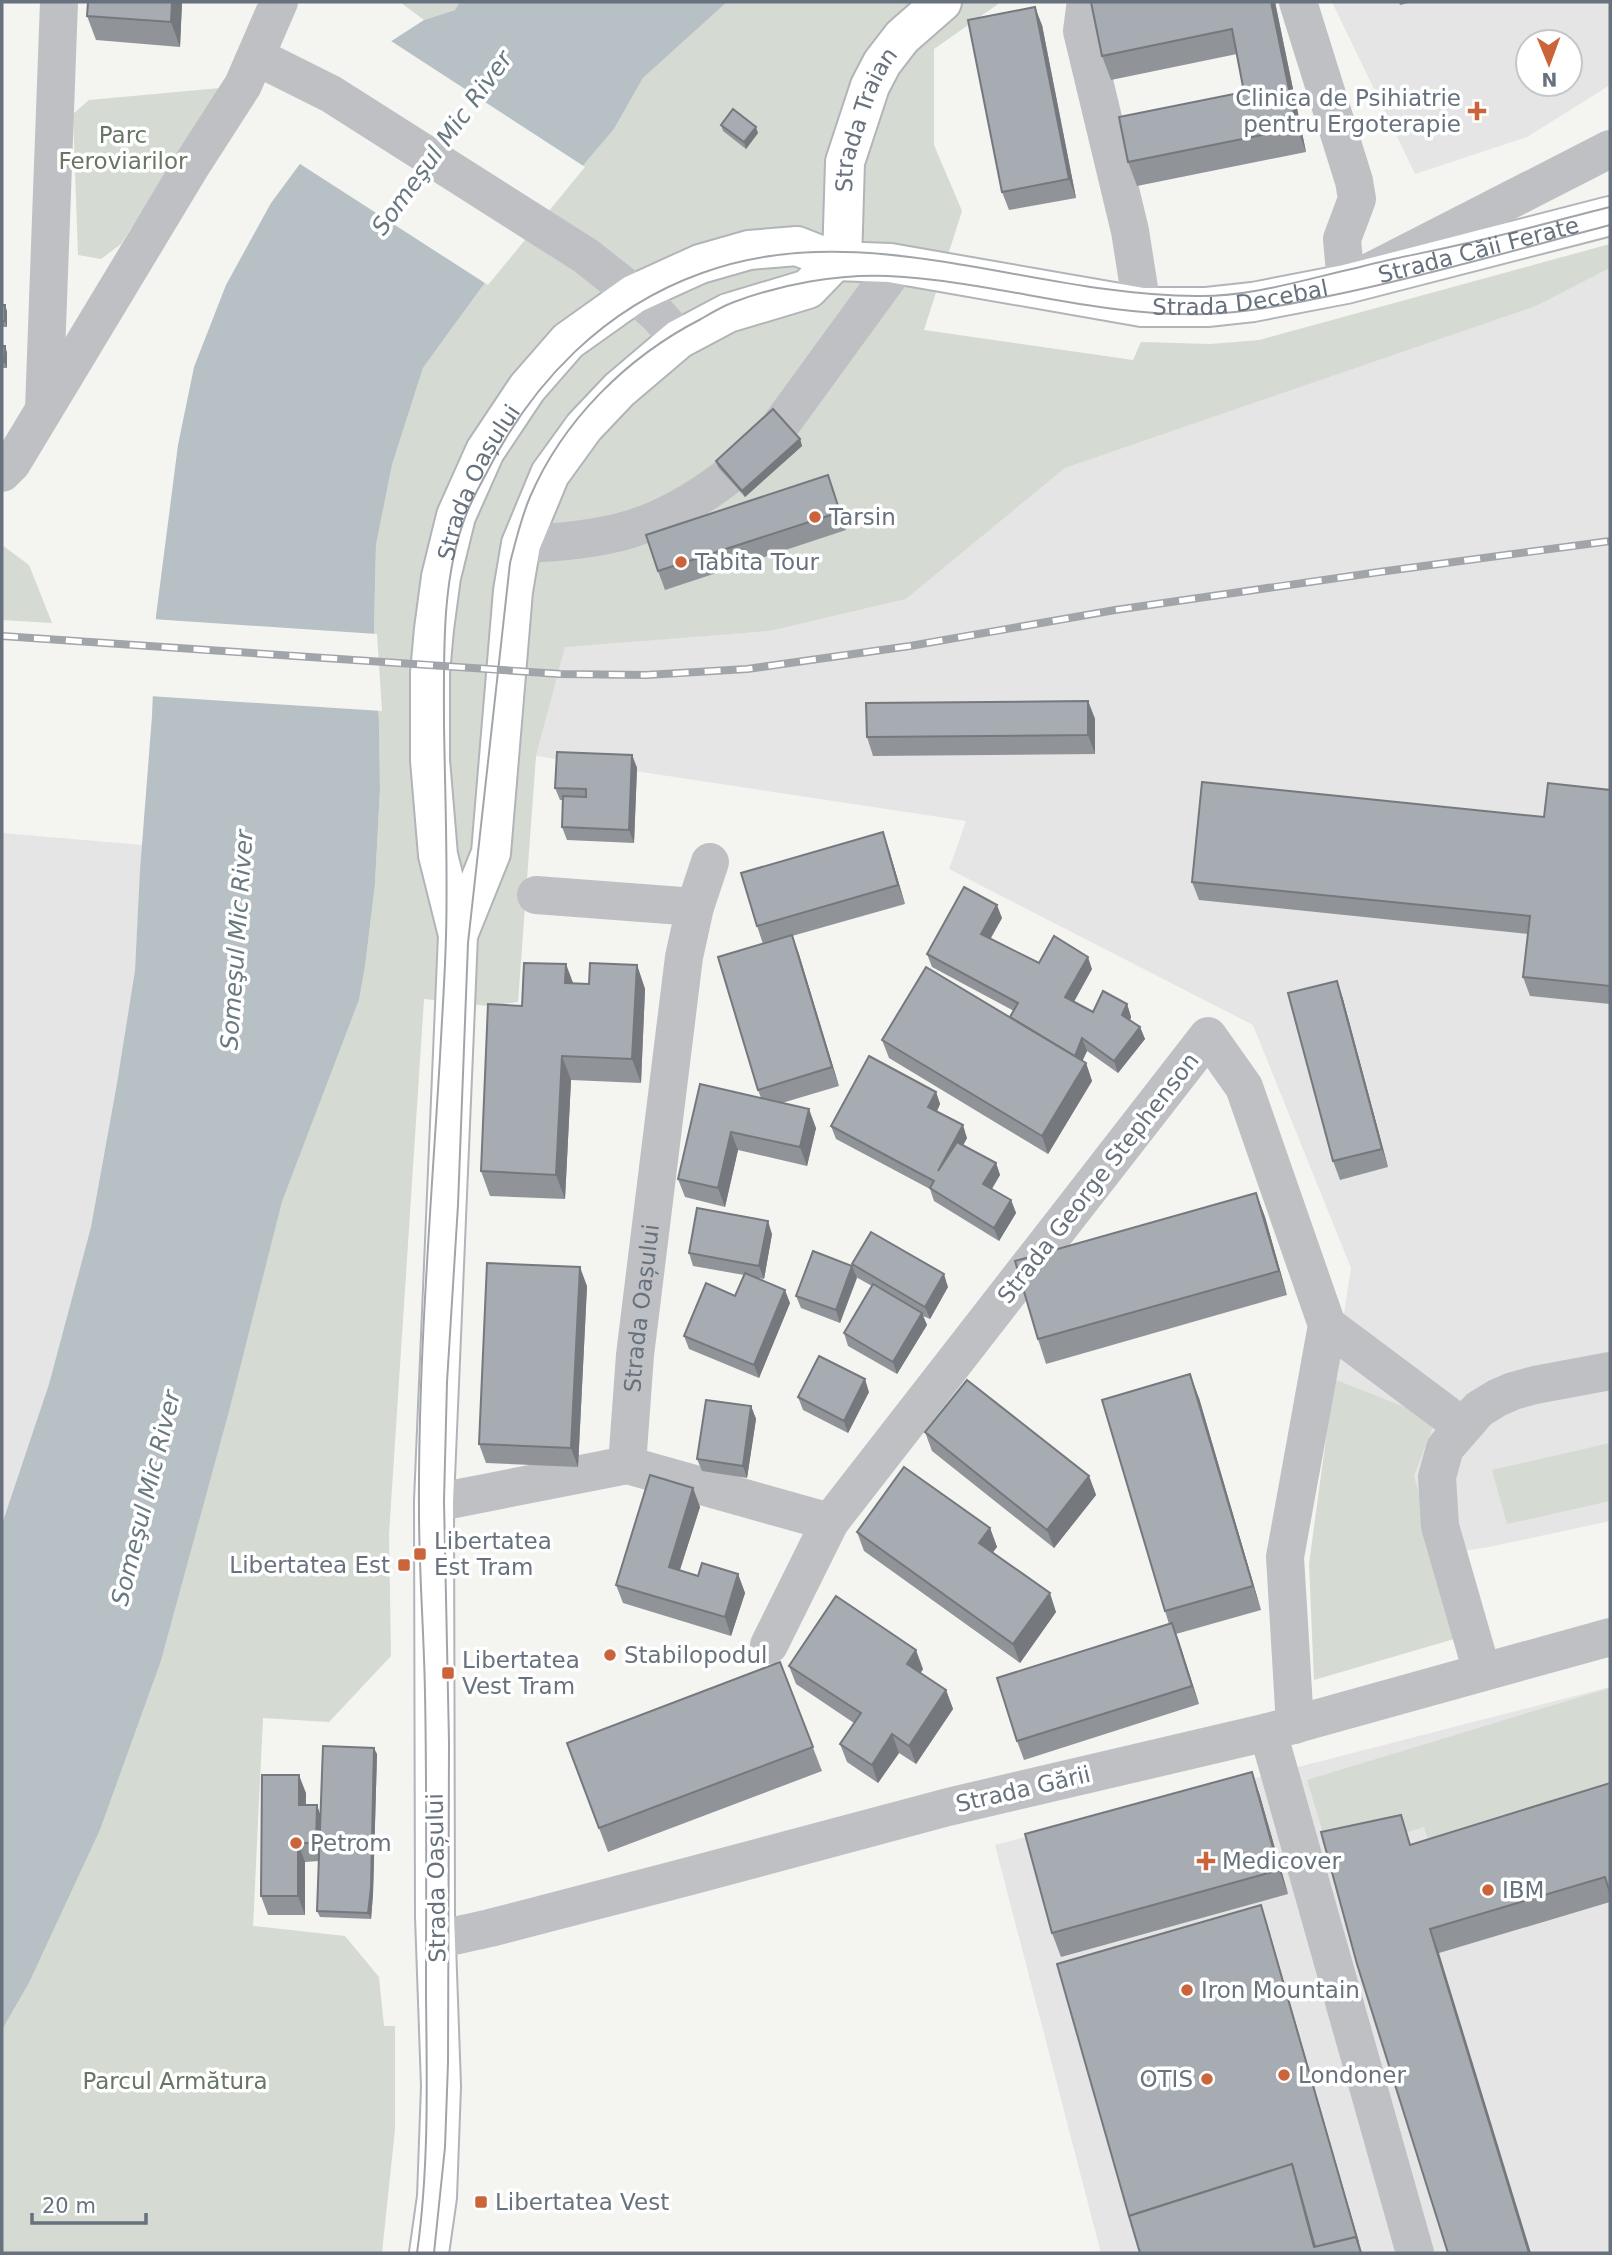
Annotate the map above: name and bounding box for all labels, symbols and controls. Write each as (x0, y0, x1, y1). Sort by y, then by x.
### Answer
north arrow (1514, 28, 1584, 98)
street label: Strada Traian (831, 42, 902, 193)
water label: Someşul Mic River (366, 44, 519, 240)
text: N (1541, 69, 1557, 91)
place label: Clinica de Psihiatrie pentru Ergoterapie (1235, 85, 1461, 137)
marker: Clinica de Psihiatrie pentru Ergoterapie (1467, 101, 1487, 121)
park label: Parc Feroviarilor (58, 122, 188, 174)
street label: Strada Căii Ferate (1375, 212, 1582, 288)
street label: Strada Decebal (1152, 275, 1330, 320)
street label: Strada Oașului (433, 400, 525, 563)
place label: Tarsin (828, 504, 896, 530)
marker: Tarsin (807, 509, 823, 525)
place label: Tabita Tour (694, 549, 820, 575)
marker: Tabita Tour (673, 554, 689, 570)
water label: Someşul Mic River (215, 827, 259, 1051)
street label: Strada George Stephenson (992, 1048, 1204, 1308)
street label: Strada Oașului (619, 1223, 664, 1393)
water label: Someşul Mic River (106, 1386, 187, 1608)
place label: Libertatea Est Tram (434, 1528, 552, 1580)
marker: Libertatea Est Tram (412, 1546, 428, 1562)
place label: Libertatea Est (229, 1552, 390, 1578)
marker: Libertatea Est (396, 1557, 412, 1573)
place label: Stabilopodul (624, 1642, 767, 1668)
place label: Libertatea Vest Tram (462, 1647, 580, 1699)
marker: Stabilopodul (602, 1647, 618, 1663)
marker: Libertatea Vest Tram (440, 1665, 456, 1681)
street label: Strada Gării (953, 1761, 1093, 1817)
street label: Strada Oașului (422, 1793, 450, 1963)
place label: Petrom (310, 1830, 392, 1856)
marker: Petrom (288, 1835, 304, 1851)
place label: Medicover (1222, 1848, 1341, 1874)
marker: Medicover (1196, 1851, 1216, 1871)
place label: IBM (1502, 1877, 1544, 1903)
marker: IBM (1480, 1882, 1496, 1898)
place label: Iron Mountain (1201, 1977, 1360, 2003)
marker: Iron Mountain (1179, 1982, 1195, 1998)
place label: Londoner (1298, 2062, 1406, 2088)
place label: OTIS (1139, 2066, 1193, 2092)
marker: Londoner (1276, 2067, 1292, 2083)
park label: Parcul Armătura (82, 2068, 268, 2094)
marker: OTIS (1199, 2071, 1215, 2087)
scale bar (32, 2182, 145, 2226)
place label: Libertatea Vest (495, 2189, 669, 2215)
text: 20 m (42, 2194, 96, 2218)
marker: Libertatea Vest (473, 2194, 489, 2210)

